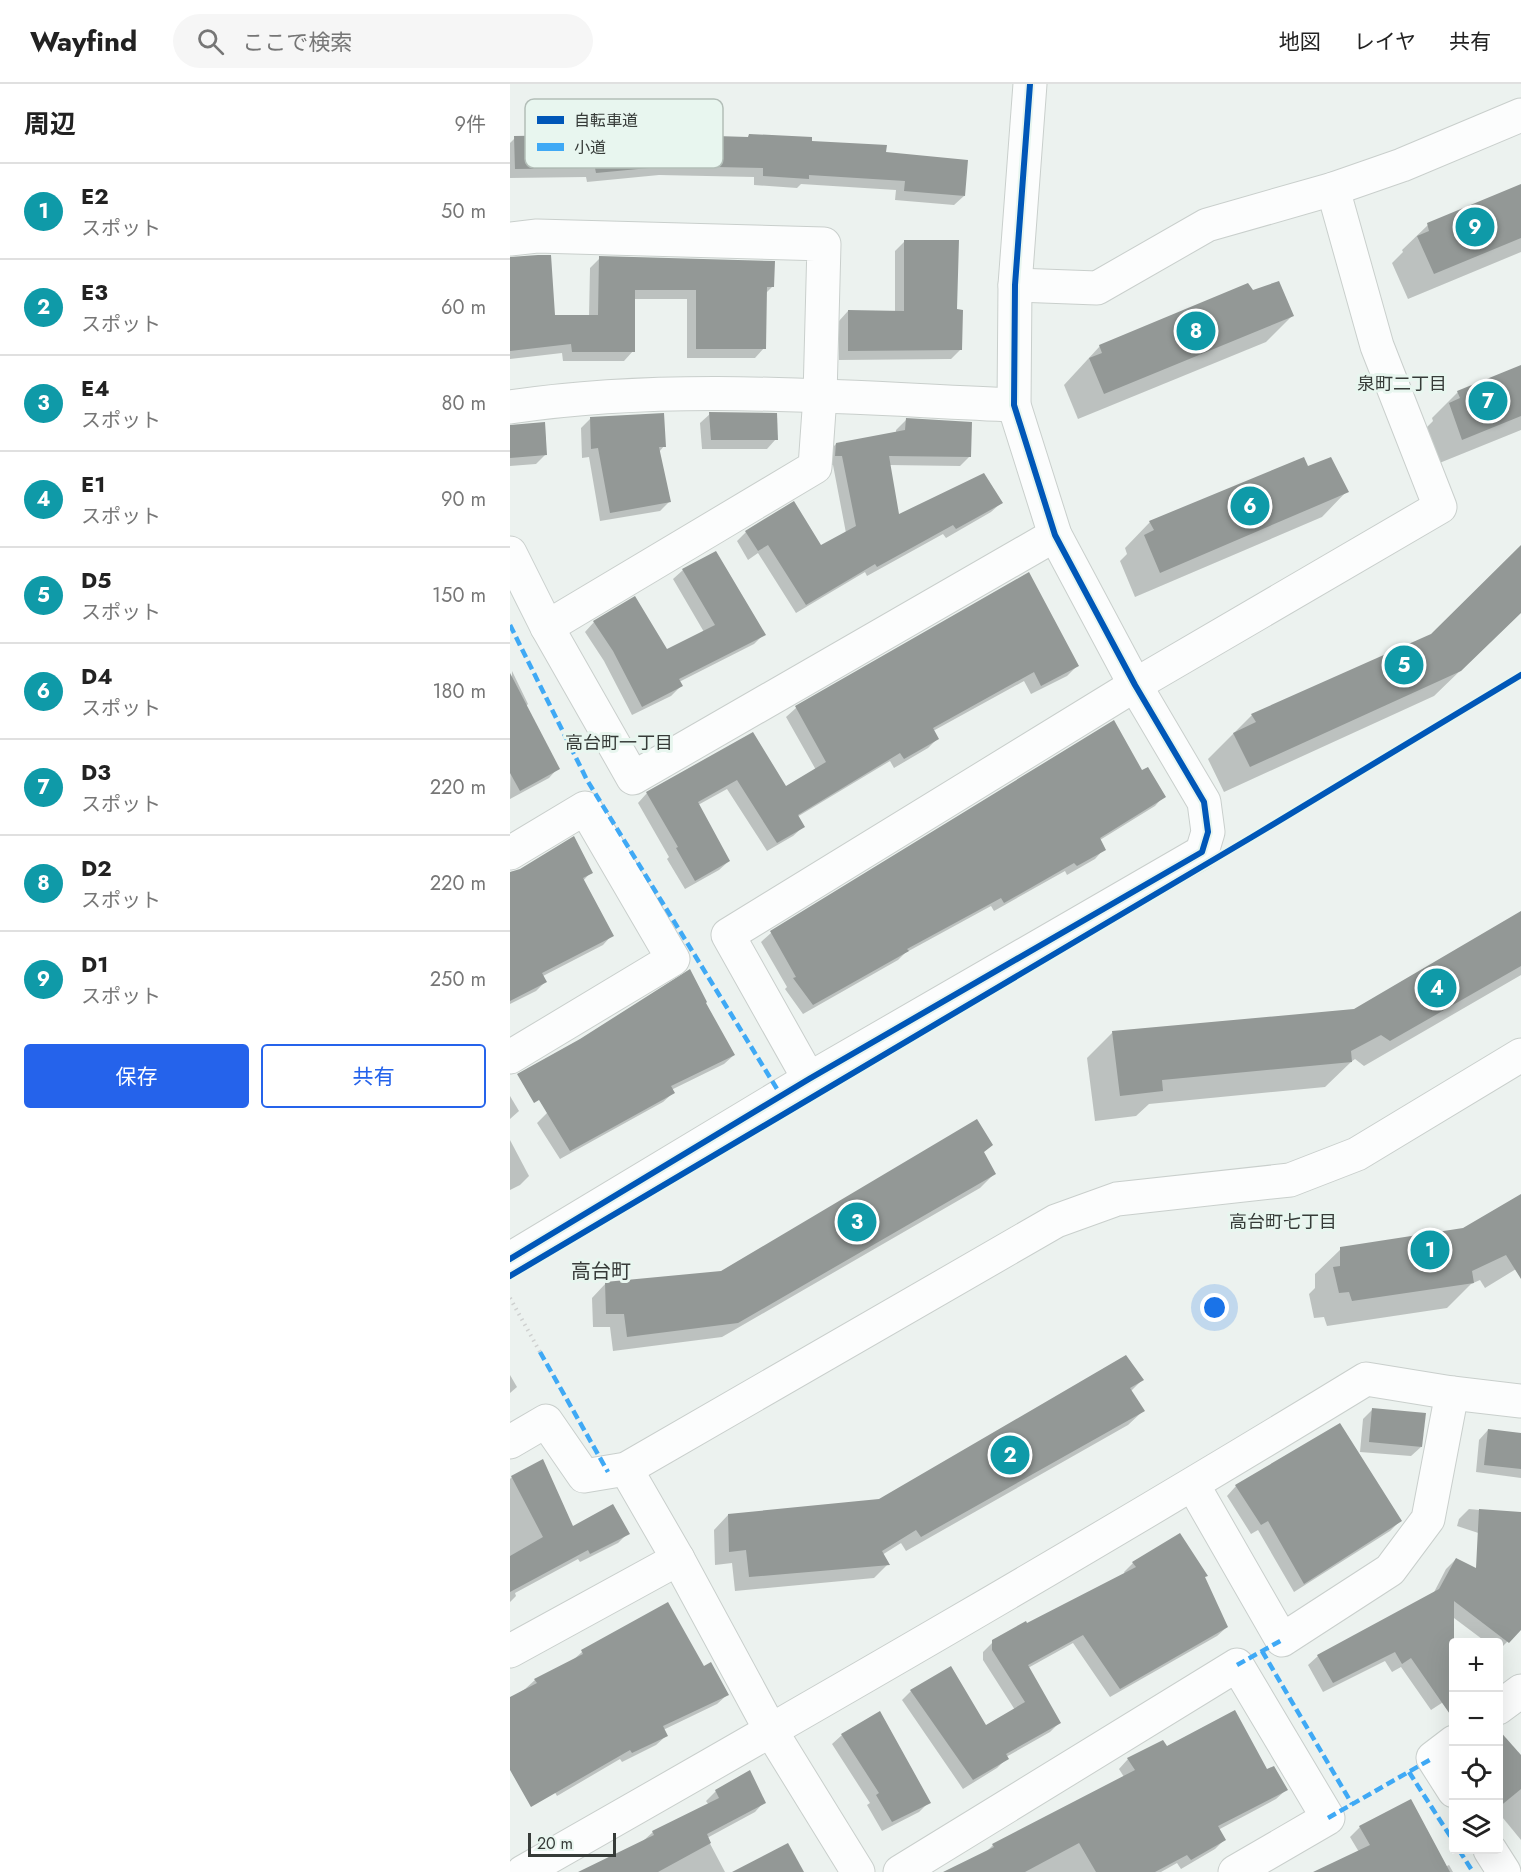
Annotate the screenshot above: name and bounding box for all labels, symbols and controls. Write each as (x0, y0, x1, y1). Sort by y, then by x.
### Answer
search box (173, 14, 593, 68)
text: Wayfind (30, 21, 137, 62)
icon: search (194, 25, 227, 58)
text: ここで検索 (242, 26, 352, 58)
text: 地図 (1279, 27, 1321, 57)
text: レイヤ (1354, 27, 1416, 57)
text: 共有 (1449, 27, 1491, 57)
legend (525, 99, 723, 168)
text: 周辺 (24, 105, 76, 143)
text: 自転車道 (574, 109, 638, 132)
text: 9件 (454, 110, 486, 139)
text: 小道 (574, 136, 606, 159)
text: E2 (81, 180, 109, 212)
text: 1 (38, 197, 49, 226)
text: 50 m (441, 197, 486, 226)
pin: 9 (1456, 204, 1494, 250)
text: スポット (81, 214, 161, 243)
text: E3 (81, 276, 108, 308)
text: 2 (37, 293, 50, 322)
text: 60 m (441, 293, 486, 322)
pin: 8 (1176, 308, 1216, 354)
text: スポット (81, 310, 161, 339)
district label: 泉町二丁目 (1357, 371, 1447, 397)
text: E4 (81, 372, 110, 404)
pin: 7 (1468, 378, 1508, 424)
text: 3 (37, 389, 50, 418)
text: 80 m (441, 389, 486, 418)
text: スポット (81, 406, 161, 435)
text: E1 (81, 468, 105, 500)
pin: 6 (1230, 484, 1270, 528)
text: 4 (37, 485, 50, 514)
text: 90 m (441, 485, 486, 514)
text: スポット (81, 502, 161, 531)
text: D5 (81, 564, 111, 596)
text: 5 (37, 581, 50, 610)
text: 150 m (432, 581, 486, 610)
text: スポット (81, 598, 161, 627)
pin: 5 (1384, 642, 1424, 688)
text: D4 (81, 660, 112, 692)
text: 6 (37, 677, 50, 706)
text: 180 m (432, 677, 486, 706)
text: スポット (81, 694, 161, 723)
district label: 高台町一丁目 (565, 730, 673, 756)
text: D3 (81, 756, 111, 788)
text: 7 (37, 773, 50, 802)
text: 220 m (430, 773, 486, 802)
text: スポット (81, 790, 161, 819)
text: D2 (81, 852, 112, 884)
text: 8 (37, 869, 50, 898)
text: 220 m (430, 869, 486, 898)
text: スポット (81, 886, 161, 915)
text: D1 (81, 948, 108, 980)
text: 9 (37, 965, 50, 994)
text: 250 m (430, 965, 486, 994)
pin: 4 (1418, 966, 1456, 1010)
text: スポット (81, 982, 161, 1011)
button: 保存 (24, 1044, 249, 1108)
button: 共有 (261, 1044, 486, 1108)
pin: 3 (838, 1200, 876, 1244)
district label: 高台町七丁目 (1229, 1209, 1337, 1235)
pin: 1 (1410, 1228, 1450, 1272)
district label: 高台町 (571, 1257, 631, 1286)
your location (1200, 1293, 1229, 1322)
pin: 2 (990, 1432, 1030, 1478)
map controls (1449, 1638, 1503, 1854)
button: + (1449, 1638, 1503, 1692)
button: − (1449, 1692, 1503, 1746)
button: locate (1449, 1746, 1503, 1800)
button: layers (1449, 1800, 1503, 1854)
scale bar (528, 1830, 616, 1858)
text: 20 m (537, 1832, 573, 1855)

